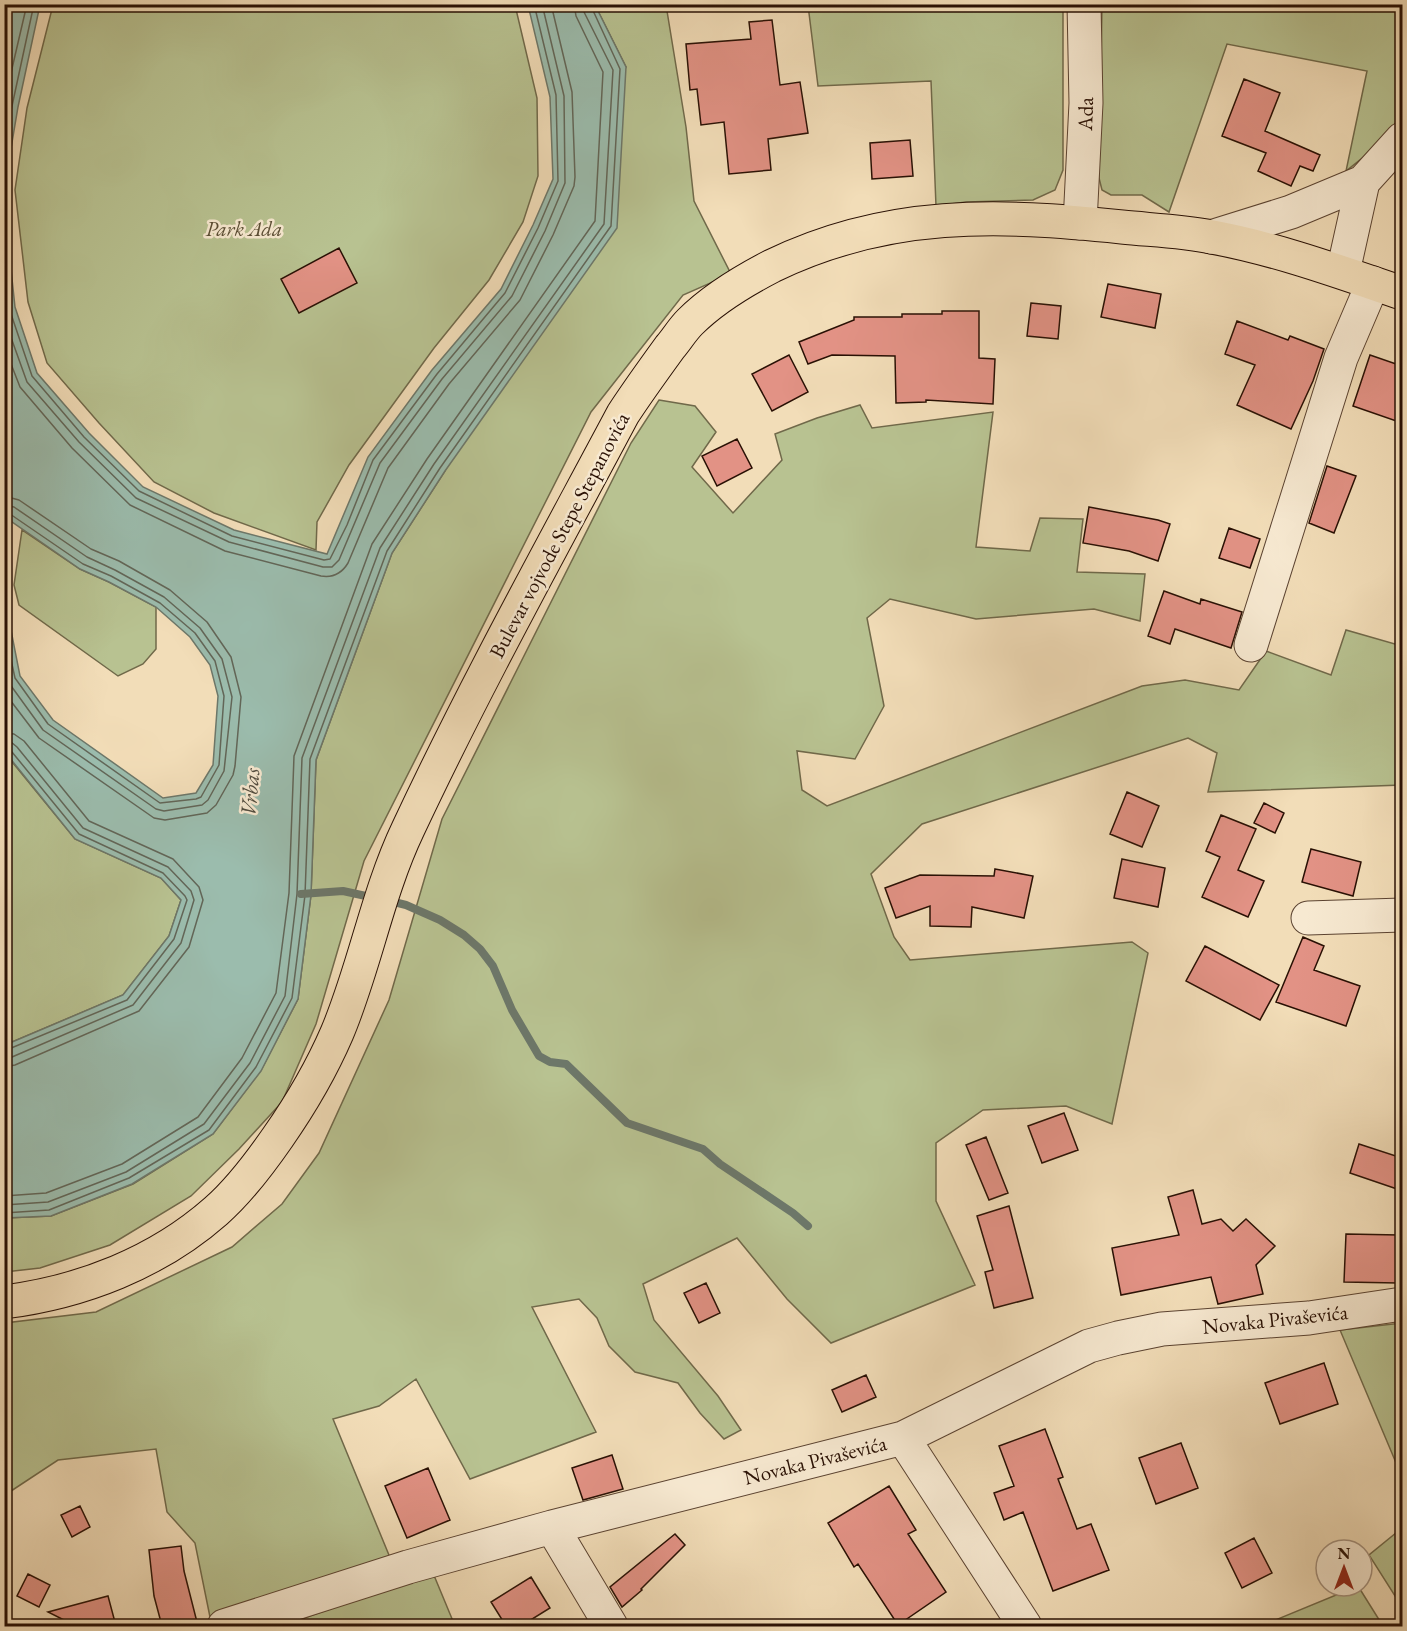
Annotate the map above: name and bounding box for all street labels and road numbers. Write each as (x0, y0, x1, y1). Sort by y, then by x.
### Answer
street label: Ada (1071, 96, 1099, 132)
street label: Bulevar vojvode Stepe Stepanovića (483, 407, 636, 662)
street label: Novaka Pivaševića (1201, 1298, 1350, 1340)
street label: Novaka Pivaševića (741, 1429, 890, 1491)

